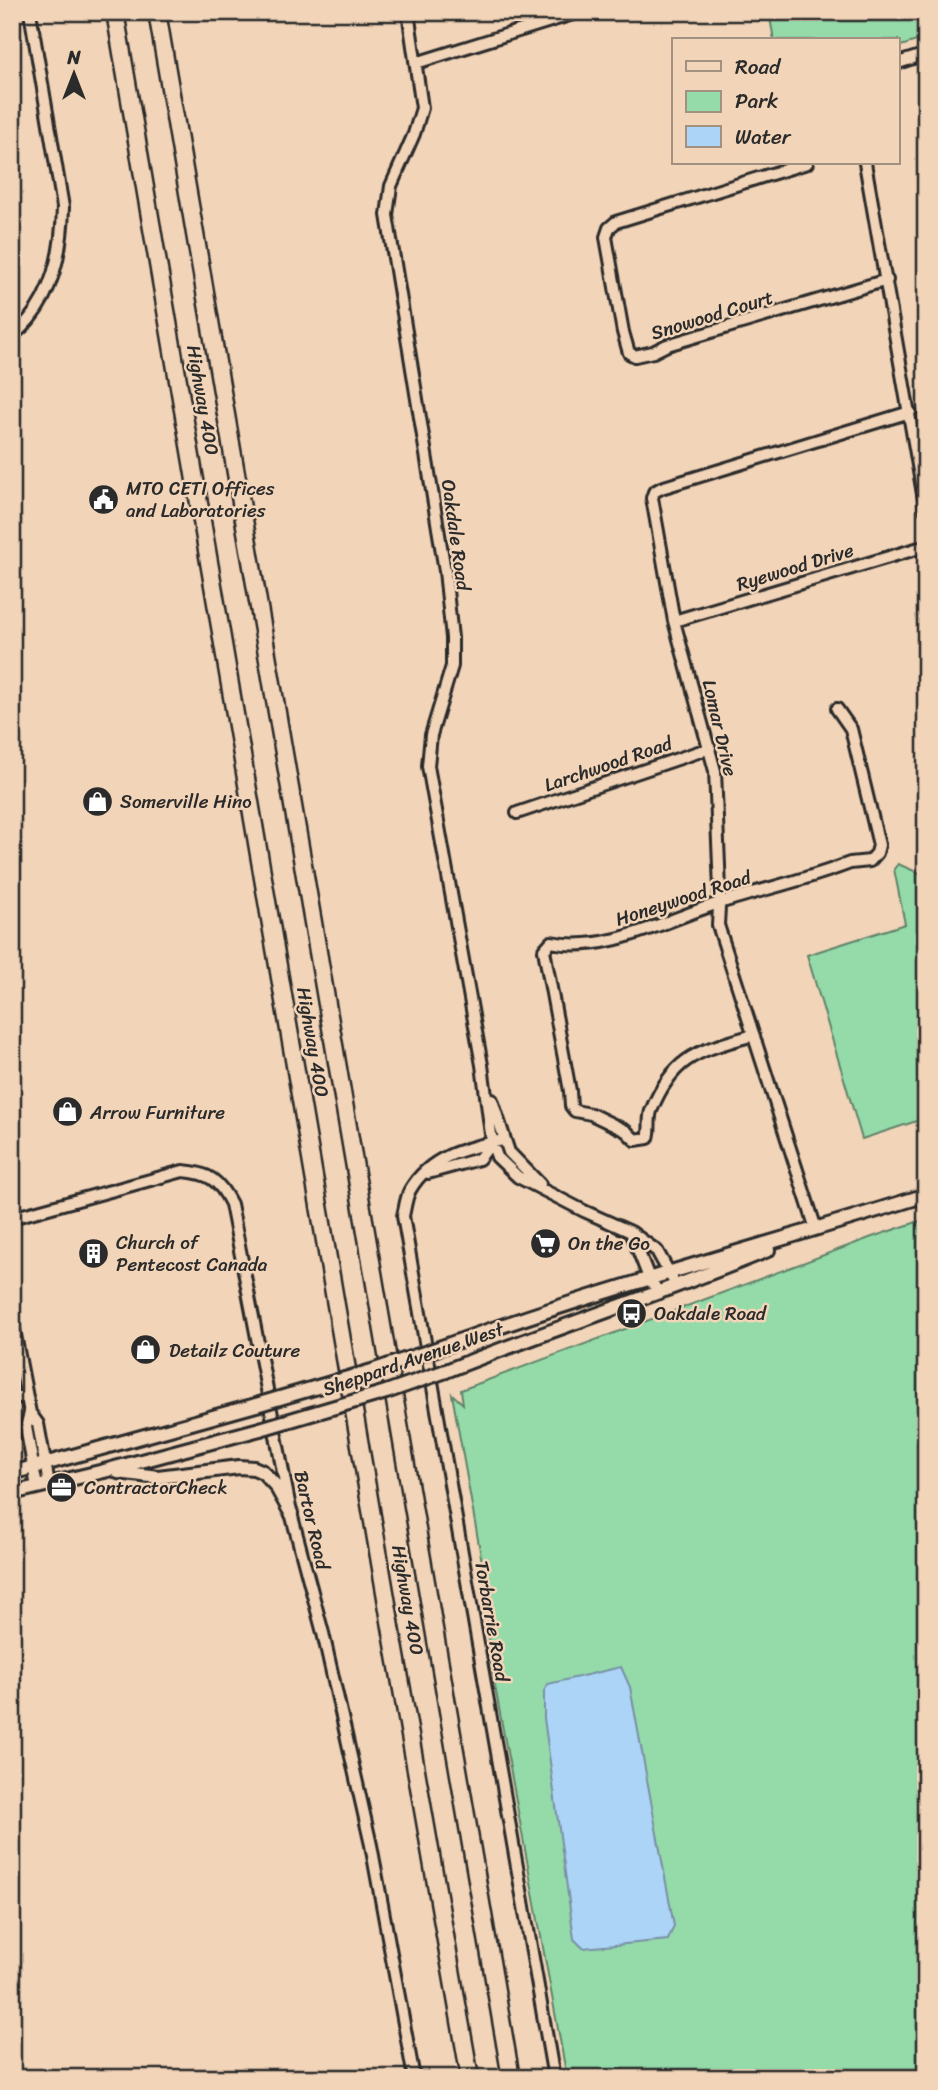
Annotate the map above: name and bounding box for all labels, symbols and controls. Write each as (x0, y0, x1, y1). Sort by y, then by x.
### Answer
north arrow (38, 38, 108, 108)
legend (672, 38, 900, 164)
text: N (66, 41, 81, 74)
text: Road (735, 48, 782, 86)
text: Park (735, 82, 778, 120)
text: Water (735, 118, 792, 156)
street label: Snowood Court (647, 281, 777, 349)
street label: Highway 400 (177, 342, 229, 458)
place label: MTO CETI Offices and Laboratories (126, 472, 275, 527)
street label: Oakdale Road (432, 477, 480, 595)
public building icon: MTO CETI Offices and Laboratories (86, 482, 120, 516)
street label: Ryewood Drive (732, 533, 858, 601)
street label: Lomar Drive (693, 676, 747, 780)
street label: Larchwood Road (540, 726, 678, 801)
shop icon: Somerville Hino (80, 784, 114, 818)
place label: Somerville Hino (120, 785, 252, 818)
street label: Honeywood Road (611, 860, 756, 935)
street label: Highway 400 (287, 984, 339, 1100)
shop icon: Arrow Furniture (50, 1095, 84, 1129)
place label: Arrow Furniture (89, 1096, 225, 1129)
place label: Church of Pentecost Canada (116, 1226, 268, 1281)
supermarket icon: On the Go (528, 1226, 562, 1260)
place label: On the Go (568, 1227, 650, 1260)
building icon: Church of Pentecost Canada (76, 1236, 110, 1270)
bus stop icon: Oakdale Road (614, 1296, 648, 1330)
place label: Oakdale Road (654, 1297, 768, 1330)
street label: Sheppard Avenue West (318, 1312, 509, 1405)
shop icon: Detailz Couture (129, 1333, 163, 1367)
place label: Detailz Couture (169, 1334, 301, 1367)
street label: Bartor Road (285, 1467, 340, 1575)
office icon: ContractorCheck (44, 1470, 78, 1504)
place label: ContractorCheck (84, 1471, 228, 1504)
street label: Highway 400 (382, 1542, 434, 1658)
street label: Torbarrie Road (465, 1558, 519, 1686)

